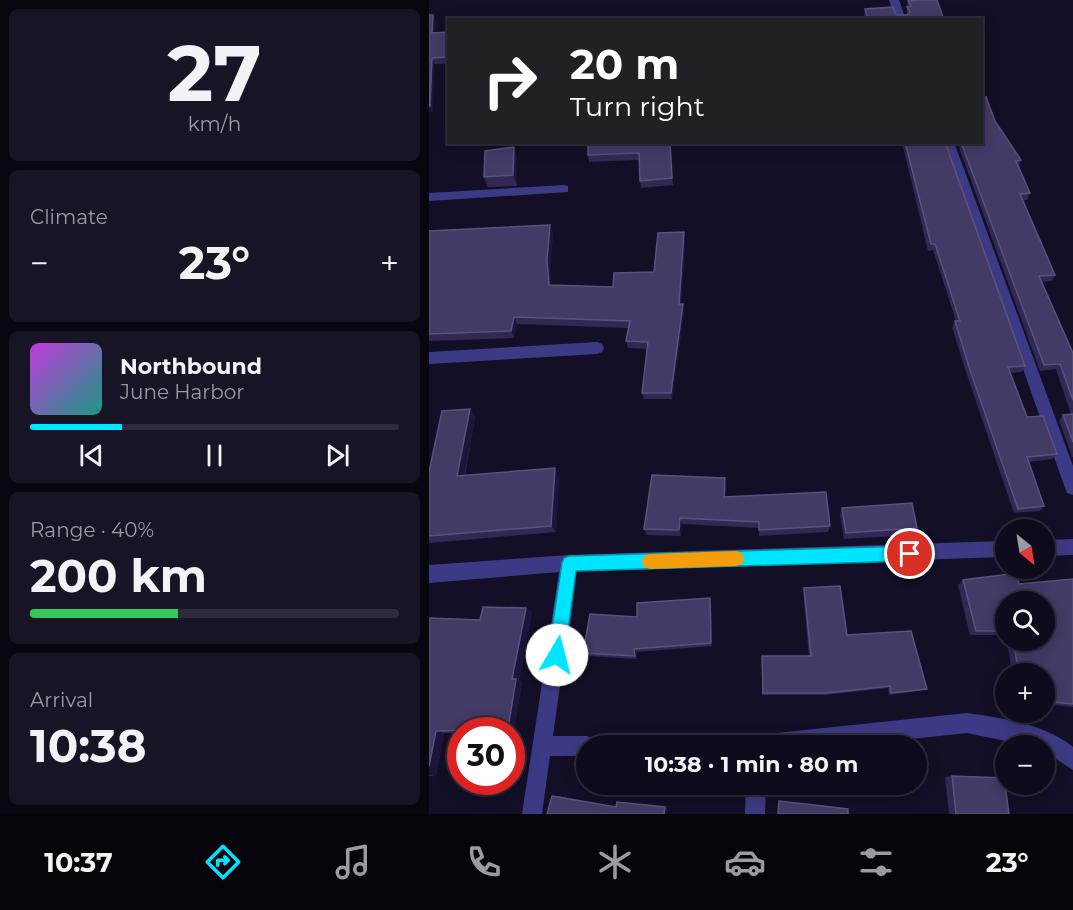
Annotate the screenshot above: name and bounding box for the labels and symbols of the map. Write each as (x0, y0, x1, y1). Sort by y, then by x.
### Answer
north arrow (995, 519, 1055, 579)
pin (884, 528, 935, 579)
position arrow (525, 623, 589, 687)
speed limit sign: 30 (447, 717, 525, 795)

